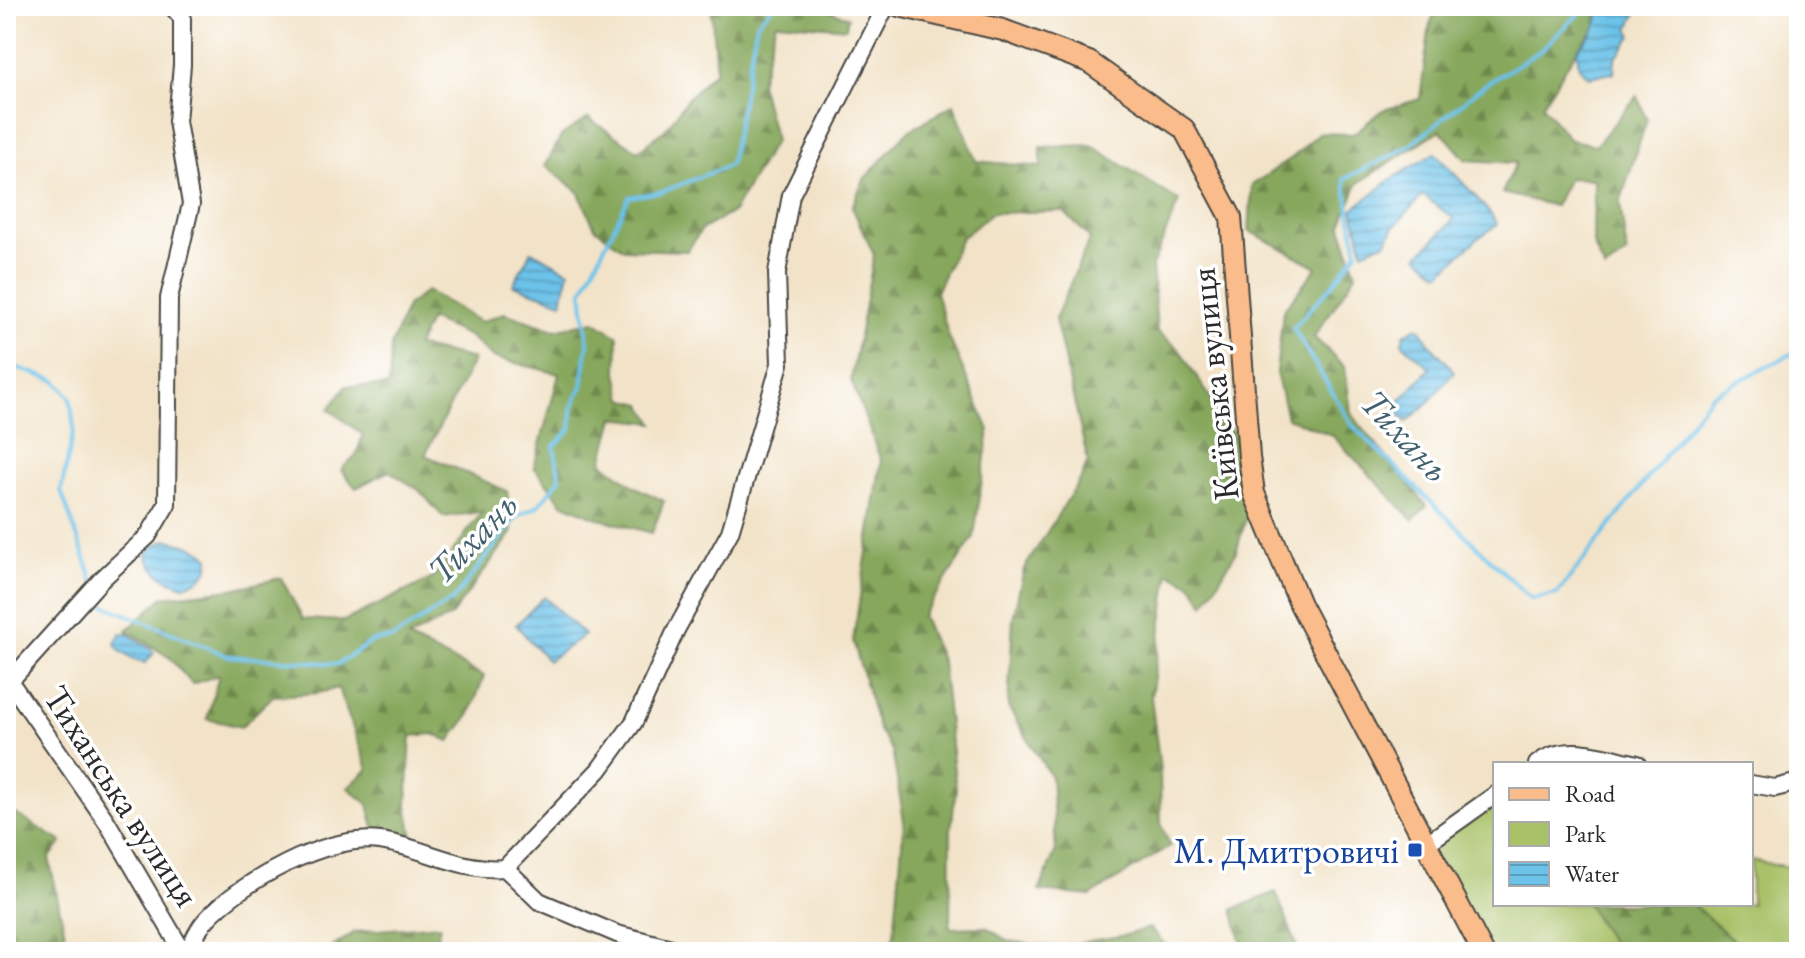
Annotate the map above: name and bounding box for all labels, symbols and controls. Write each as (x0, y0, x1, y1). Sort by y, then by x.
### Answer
street label: Київська вулиця (1178, 265, 1250, 503)
water label: Тихань (1350, 378, 1462, 492)
water label: Тихань (416, 480, 528, 594)
street label: Тиханська вулиця (33, 676, 211, 916)
legend (1493, 762, 1753, 906)
text: Road (1565, 778, 1616, 809)
text: Park (1565, 818, 1607, 849)
place label: М. Дмитровичі (1174, 827, 1399, 874)
marker: М. Дмитровичі (1406, 841, 1424, 859)
text: Water (1565, 858, 1619, 889)

